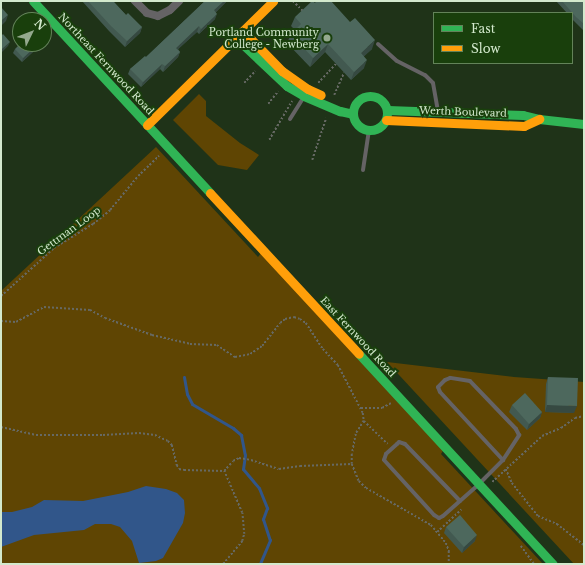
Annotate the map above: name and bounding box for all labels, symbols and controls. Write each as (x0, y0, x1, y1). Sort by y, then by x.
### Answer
street label: Northeast Fernwood Road (56, 11, 156, 117)
north arrow (12, 12, 52, 52)
legend (433, 12, 573, 64)
text: N (31, 16, 49, 33)
text: Fast (471, 21, 495, 36)
place label: Portland Community College - Newberg (209, 26, 319, 50)
marker: Portland Community College - Newberg (322, 33, 332, 43)
text: Slow (471, 41, 500, 56)
street label: Werth Boulevard (419, 104, 507, 120)
street label: Gettman Loop (35, 204, 103, 258)
street label: East Fernwood Road (318, 294, 398, 380)

